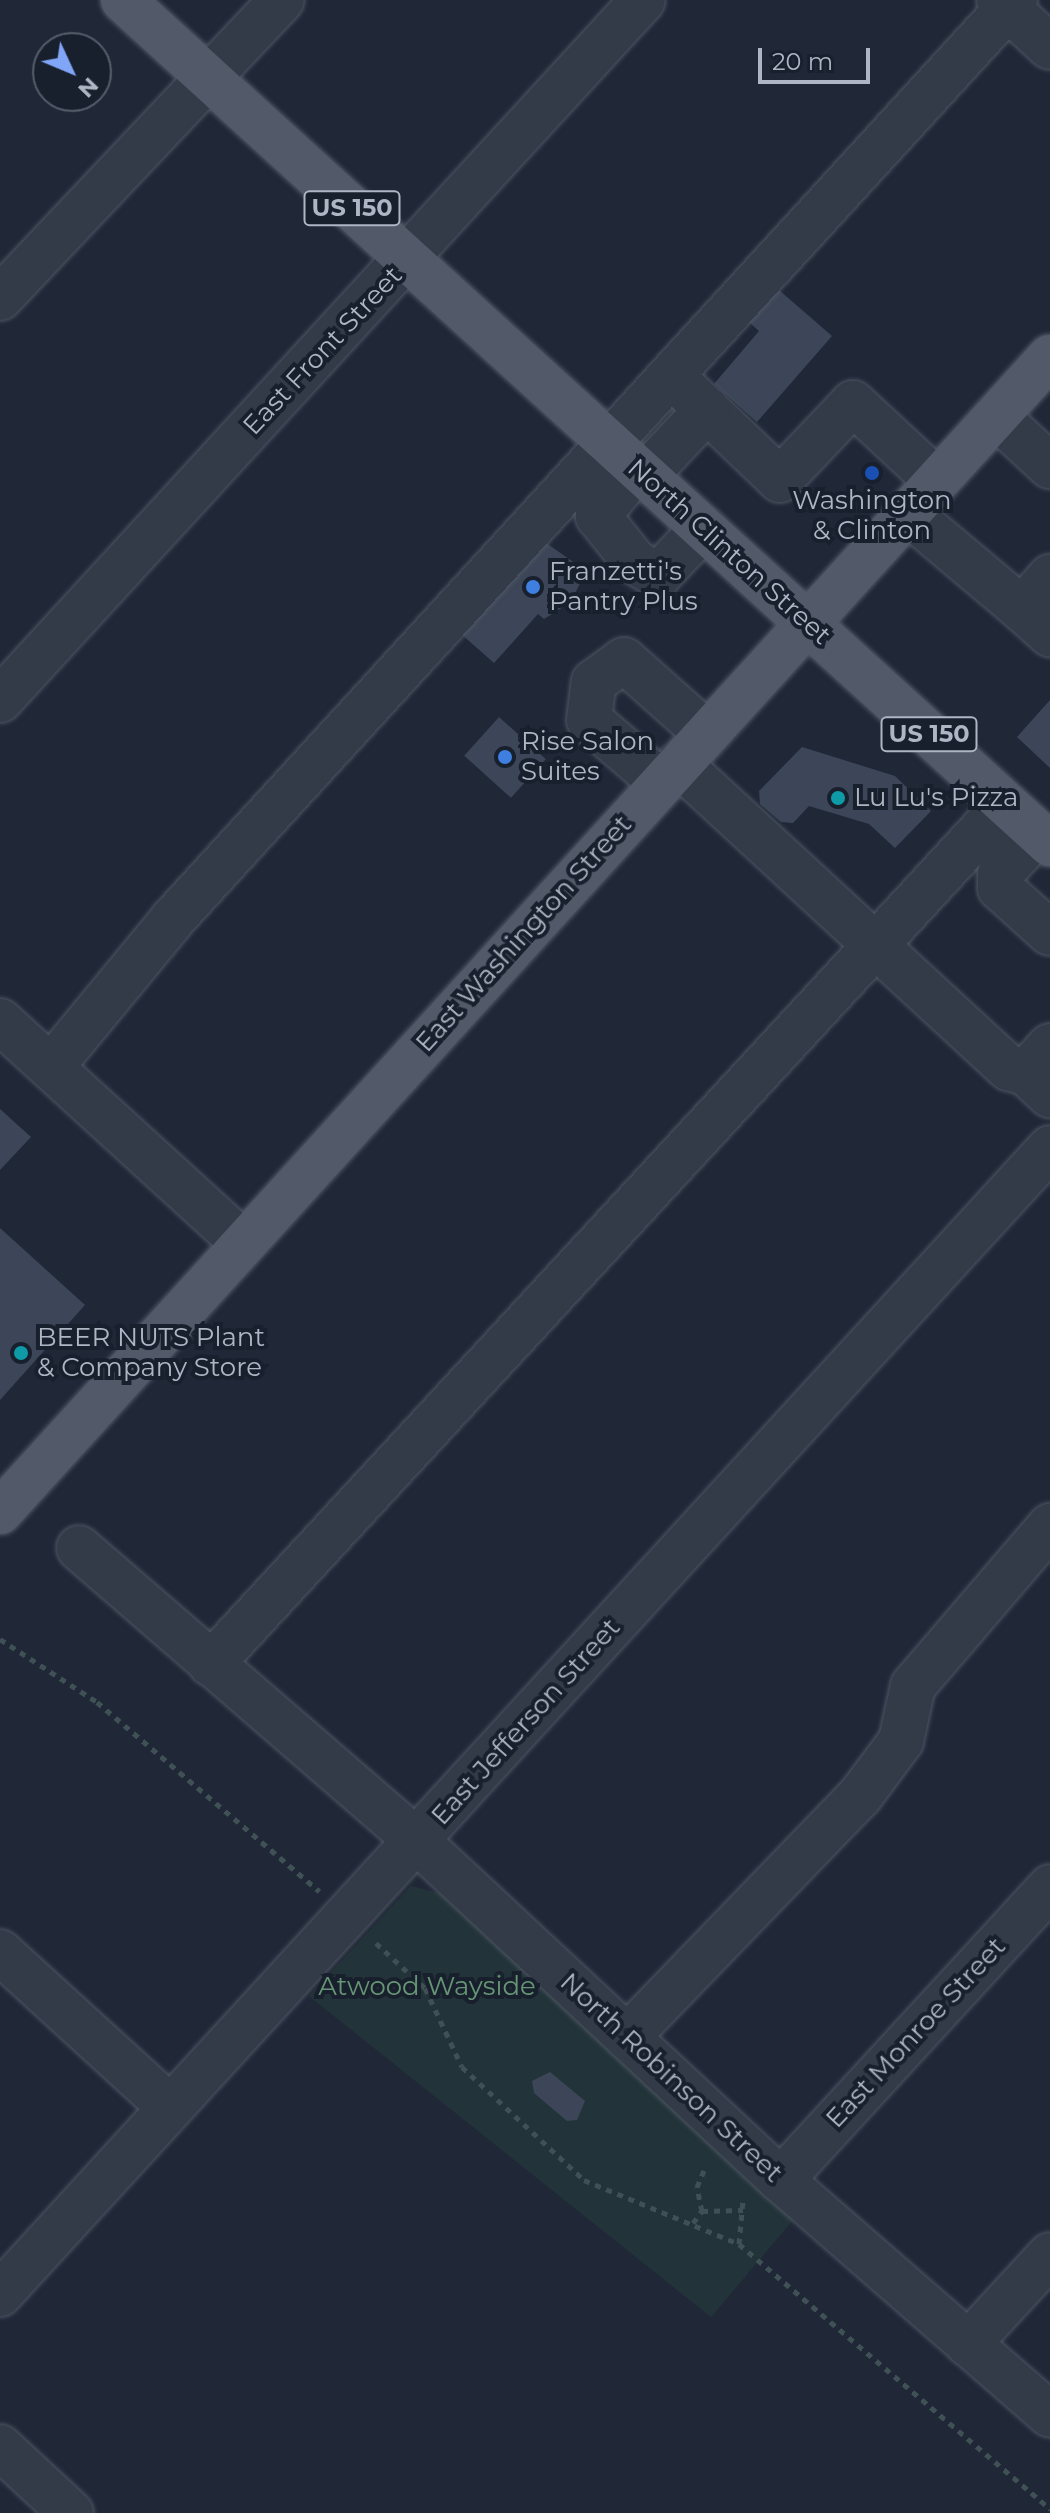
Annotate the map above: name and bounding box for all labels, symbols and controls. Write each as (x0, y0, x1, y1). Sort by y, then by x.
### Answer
north arrow (32, 32, 112, 112)
scale bar (762, 32, 874, 82)
text: 20 m (772, 47, 833, 76)
text: N (72, 72, 104, 103)
road number: US 150 (302, 188, 402, 228)
street label: East Front Street (237, 260, 409, 442)
street label: North Clinton Street (621, 453, 837, 651)
marker: Washington & Clinton (863, 464, 881, 482)
place label: Washington & Clinton (792, 485, 952, 546)
place label: Franzetti's Pantry Plus (549, 556, 698, 618)
marker: Franzetti's Pantry Plus (524, 578, 542, 596)
road number: US 150 (879, 714, 979, 754)
place label: Rise Salon Suites (521, 726, 654, 788)
marker: Rise Salon Suites (496, 748, 514, 766)
place label: Lu Lu's Pizza (854, 782, 1018, 814)
marker: Lu Lu's Pizza (829, 789, 847, 807)
street label: East Washington Street (410, 809, 638, 1059)
place label: BEER NUTS Plant & Company Store (37, 1322, 265, 1384)
marker: BEER NUTS Plant & Company Store (12, 1344, 30, 1362)
street label: East Jefferson Street (425, 1612, 627, 1832)
street label: East Monroe Street (820, 1931, 1012, 2135)
street label: North Robinson Street (553, 1967, 789, 2189)
park label: Atwood Wayside (318, 1971, 536, 2003)

